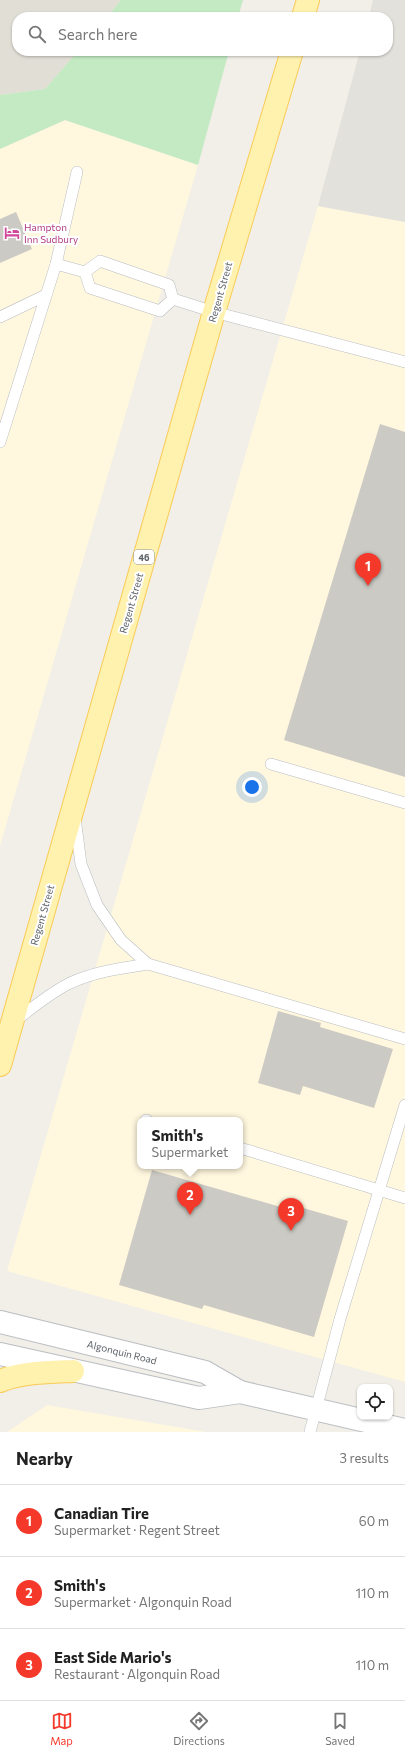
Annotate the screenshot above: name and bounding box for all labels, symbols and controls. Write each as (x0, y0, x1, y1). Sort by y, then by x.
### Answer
search box (12, 12, 393, 56)
icon: search (26, 23, 48, 45)
text: Search here (58, 25, 137, 43)
place label: Hampton Inn Sudbury (24, 221, 78, 245)
hotel icon: Hampton Inn Sudbury (3, 224, 21, 242)
street label: Regent Street (206, 260, 234, 324)
road number: 46 (134, 550, 154, 564)
pin: 1 (355, 553, 381, 586)
street label: Regent Street (117, 571, 145, 635)
your location (242, 777, 262, 797)
street label: Regent Street (28, 883, 56, 947)
popup (137, 1117, 243, 1169)
text: Smith's (152, 1126, 203, 1144)
text: Supermarket (152, 1144, 228, 1160)
pin: 2 (177, 1182, 203, 1215)
pin: 3 (278, 1198, 304, 1231)
street label: Algonquin Road (86, 1338, 158, 1367)
map controls (357, 1384, 393, 1420)
button: locate (357, 1384, 393, 1420)
text: Nearby (16, 1448, 73, 1469)
text: 3 results (340, 1450, 389, 1466)
text: Canadian Tire (54, 1504, 149, 1522)
text: 1 (26, 1513, 32, 1529)
text: 60 m (359, 1513, 389, 1529)
text: Supermarket · Regent Street (54, 1522, 220, 1538)
text: Smith's (54, 1576, 106, 1594)
text: 2 (25, 1585, 33, 1601)
text: 110 m (356, 1585, 389, 1601)
text: Supermarket · Algonquin Road (54, 1594, 232, 1610)
text: East Side Mario's (54, 1648, 172, 1666)
text: 3 (25, 1657, 33, 1673)
text: 110 m (356, 1657, 389, 1673)
text: Restaurant · Algonquin Road (54, 1666, 220, 1682)
tab: Map (50, 1710, 73, 1747)
tab: Directions (173, 1710, 225, 1747)
tab: Saved (325, 1710, 355, 1747)

